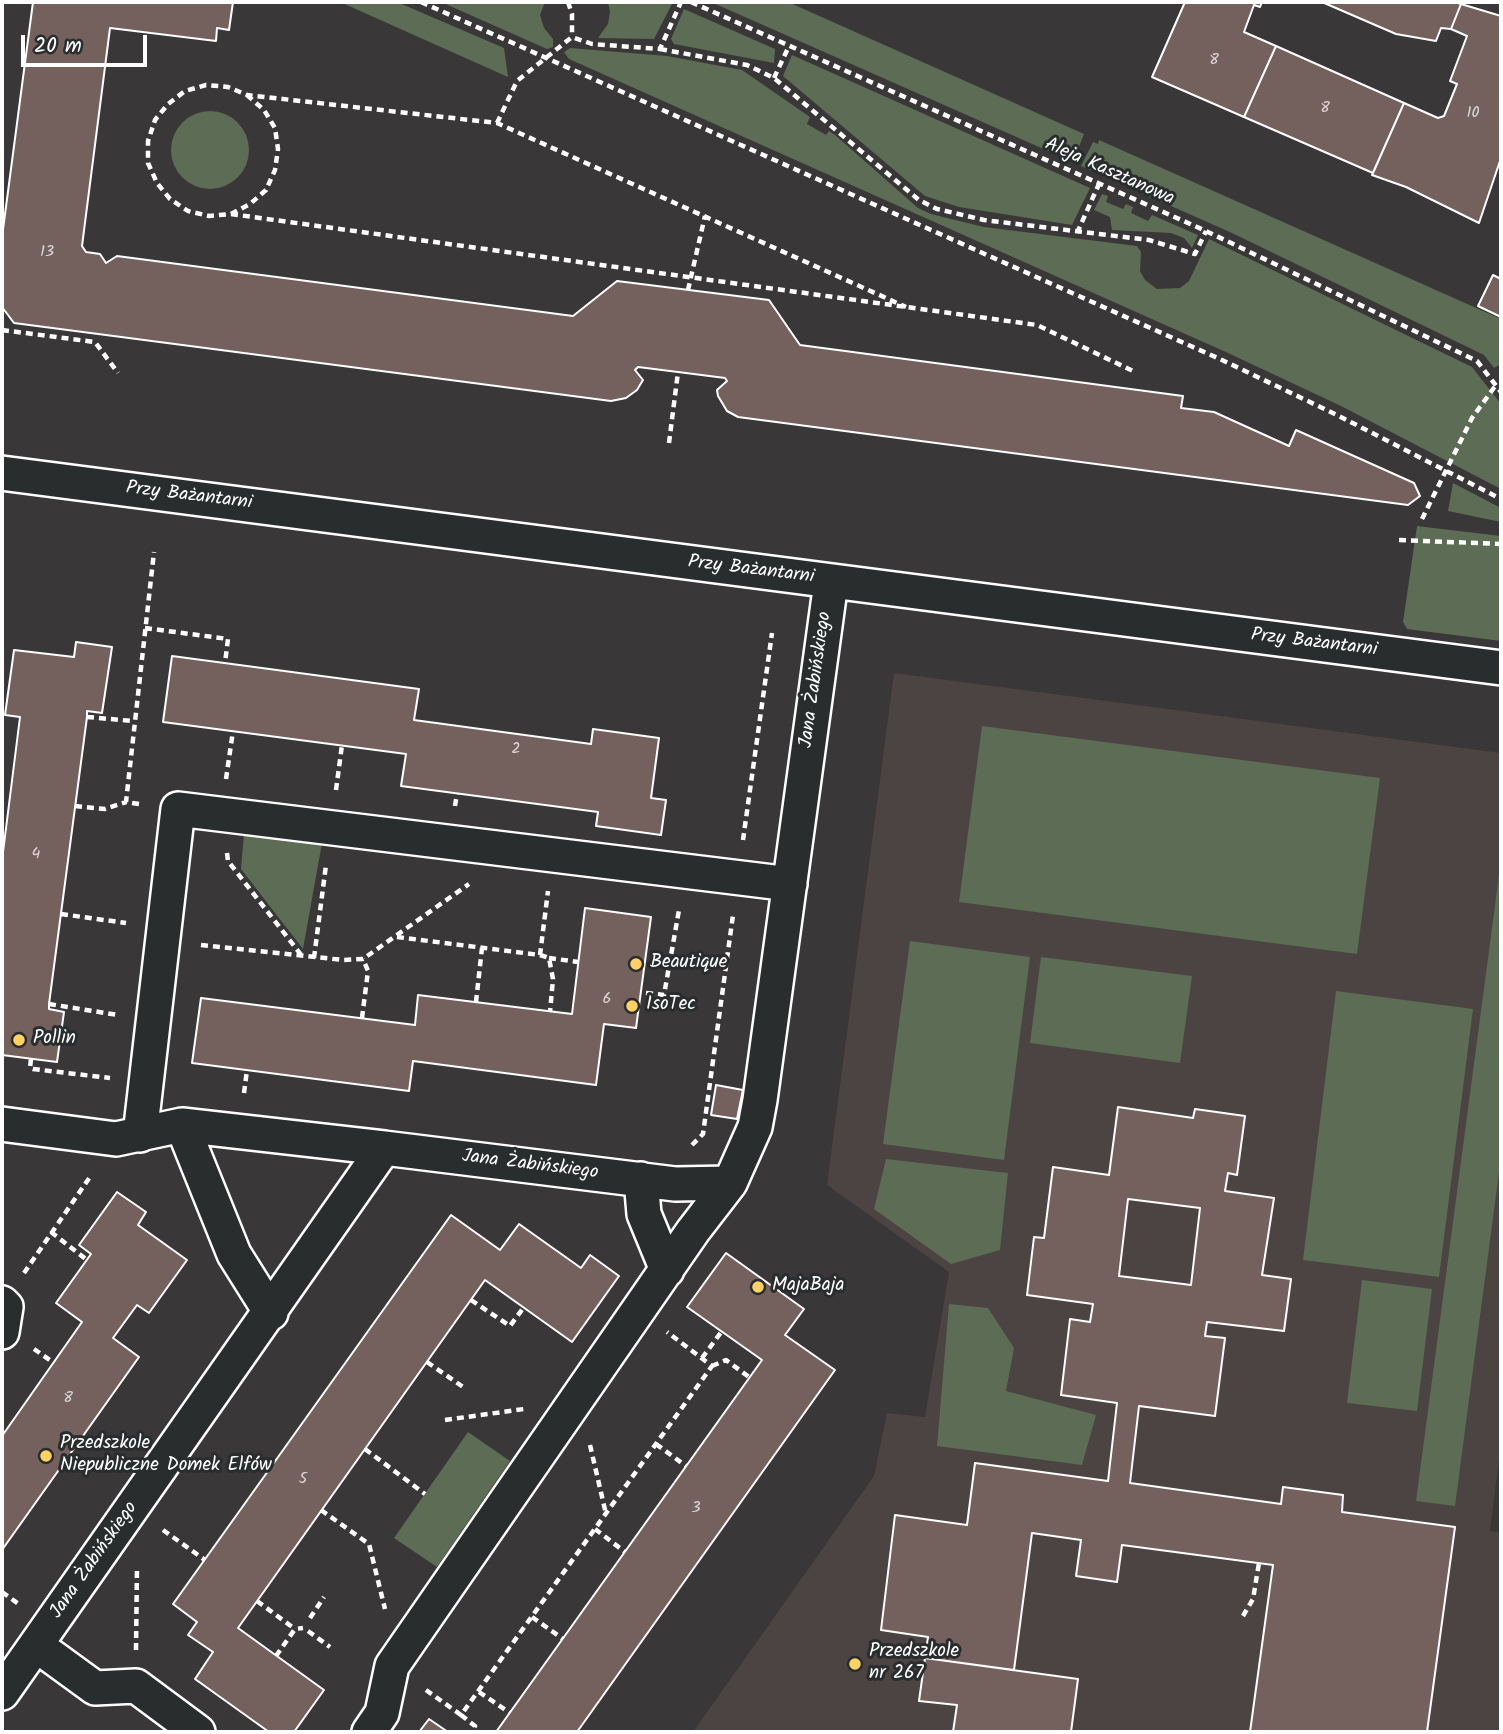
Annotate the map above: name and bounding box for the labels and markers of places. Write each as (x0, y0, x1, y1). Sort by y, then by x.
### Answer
place label: Beautique (650, 953, 727, 975)
marker: Beautique (628, 956, 644, 972)
place label: IsoTec (646, 995, 696, 1017)
marker: IsoTec (624, 998, 640, 1014)
place label: Pollin (33, 1029, 76, 1051)
marker: Pollin (11, 1032, 27, 1048)
place label: MajaBaja (772, 1276, 844, 1298)
marker: MajaBaja (750, 1279, 766, 1295)
place label: Przedszkole Niepubliczne Domek Elfów (60, 1434, 272, 1478)
marker: Przedszkole Niepubliczne Domek Elfów (38, 1448, 54, 1464)
place label: Przedszkole nr 267 (869, 1642, 959, 1686)
marker: Przedszkole nr 267 (847, 1656, 863, 1672)

